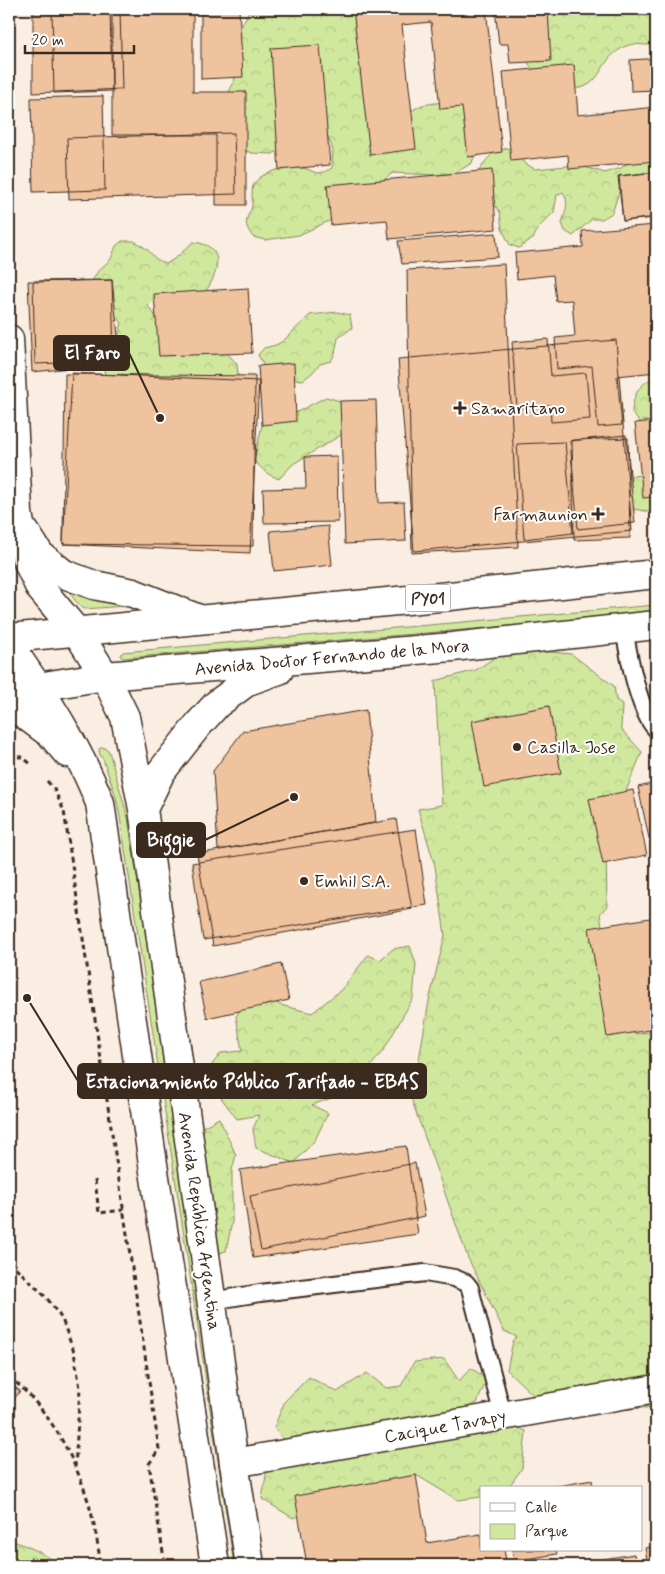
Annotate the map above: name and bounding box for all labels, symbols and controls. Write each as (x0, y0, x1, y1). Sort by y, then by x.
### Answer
scale bar (25, 22, 134, 54)
text: 20 m (32, 31, 64, 51)
callout: El Faro (54, 336, 129, 370)
text: El Faro (64, 341, 120, 366)
place label: Samaritano (471, 397, 565, 421)
marker: Samaritano (453, 401, 467, 415)
place label: Farmaunion (493, 503, 588, 527)
marker: Farmaunion (592, 508, 604, 520)
road number: PY01 (406, 584, 450, 612)
street label: Avenida Doctor Fernando de la Mora (194, 634, 471, 682)
place label: Casilla Jose (527, 736, 616, 760)
marker: Casilla Jose (511, 741, 523, 753)
callout: Biggie (137, 823, 205, 857)
text: Biggie (147, 828, 195, 856)
place label: Emhil S.A. (314, 870, 390, 894)
marker: Emhil S.A. (298, 875, 310, 887)
callout: Estacionamiento Público Tarifado - EBAS (78, 1064, 426, 1098)
text: Estacionamiento Público Tarifado - EBAS (85, 1070, 419, 1095)
street label: Avenida República Argentina (170, 1110, 226, 1332)
street label: Cacique Tavapy (383, 1405, 508, 1449)
legend (480, 1486, 642, 1552)
text: Calle (525, 1498, 557, 1518)
text: Parque (525, 1522, 568, 1542)

